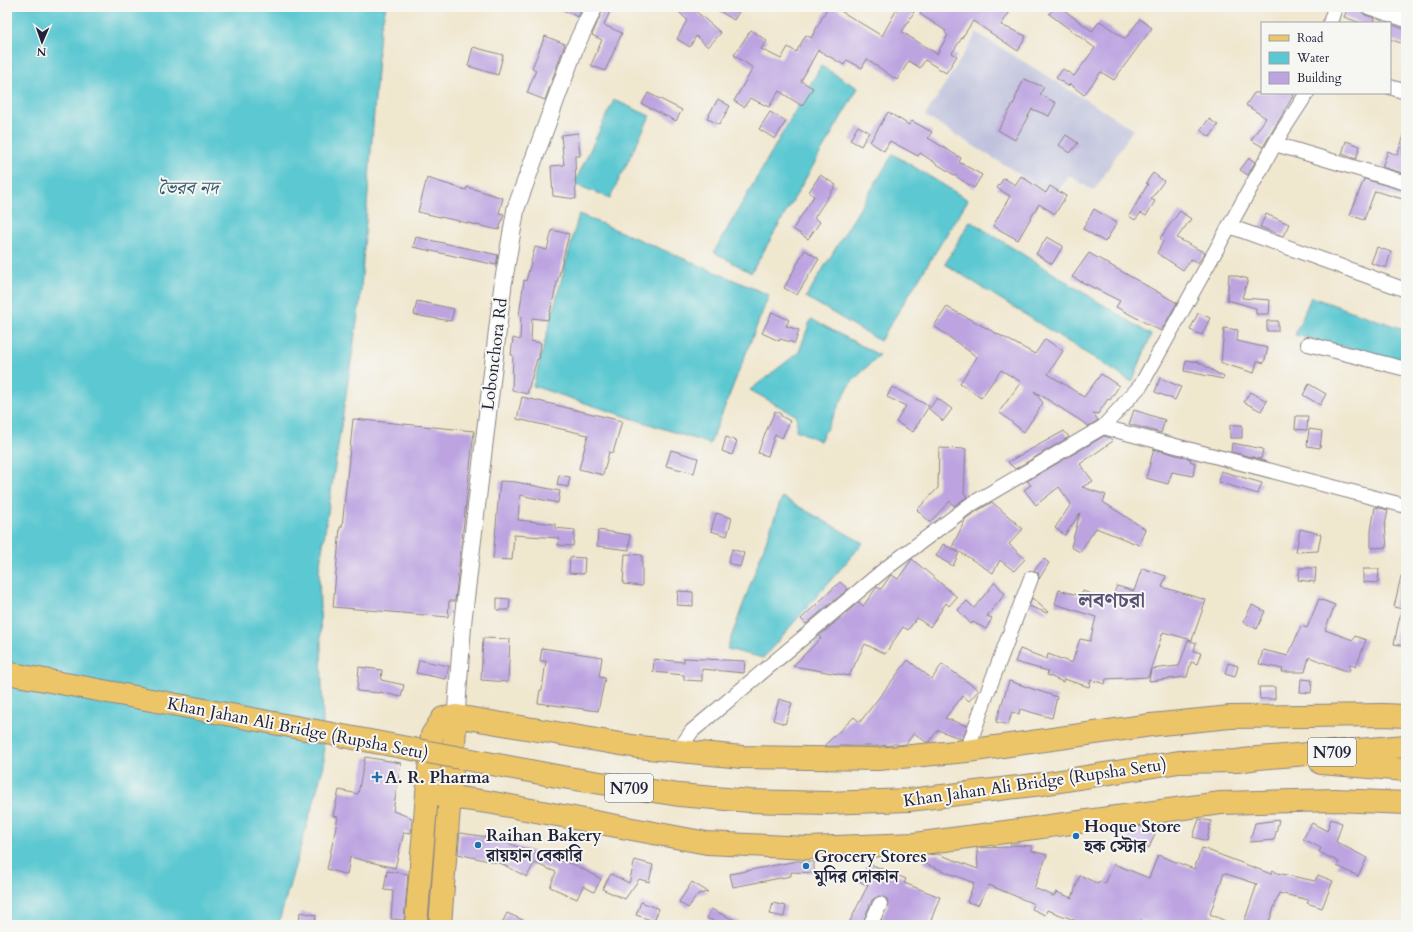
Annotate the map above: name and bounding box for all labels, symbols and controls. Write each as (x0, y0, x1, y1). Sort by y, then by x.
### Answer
north arrow (22, 22, 62, 62)
legend (1261, 22, 1391, 94)
text: Road (1297, 30, 1324, 46)
text: N (36, 44, 47, 59)
text: Water (1296, 50, 1330, 66)
text: Building (1297, 70, 1342, 86)
water label: ভৈরব নদ (158, 176, 222, 201)
street label: Lobonchora Rd (476, 297, 513, 411)
district label: লবণচরা (1078, 586, 1145, 615)
street label: Khan Jahan Ali Bridge (Rupsha Setu) (165, 692, 430, 765)
road number: N709 (1308, 738, 1356, 766)
street label: Khan Jahan Ali Bridge (Rupsha Setu) (902, 753, 1168, 812)
place label: A. R. Pharma (385, 766, 491, 789)
marker: A. R. Pharma (372, 772, 382, 782)
road number: N709 (605, 774, 653, 802)
place label: Hoque Store হক স্টোর (1083, 815, 1181, 858)
place label: Raihan Bakery রায়হান বেকারি (485, 824, 602, 867)
marker: Hoque Store হক স্টোর (1071, 831, 1081, 841)
marker: Raihan Bakery রায়হান বেকারি (473, 840, 483, 850)
place label: Grocery Stores মুদির দোকান (813, 845, 927, 888)
marker: Grocery Stores মুদির দোকান (801, 861, 811, 871)

